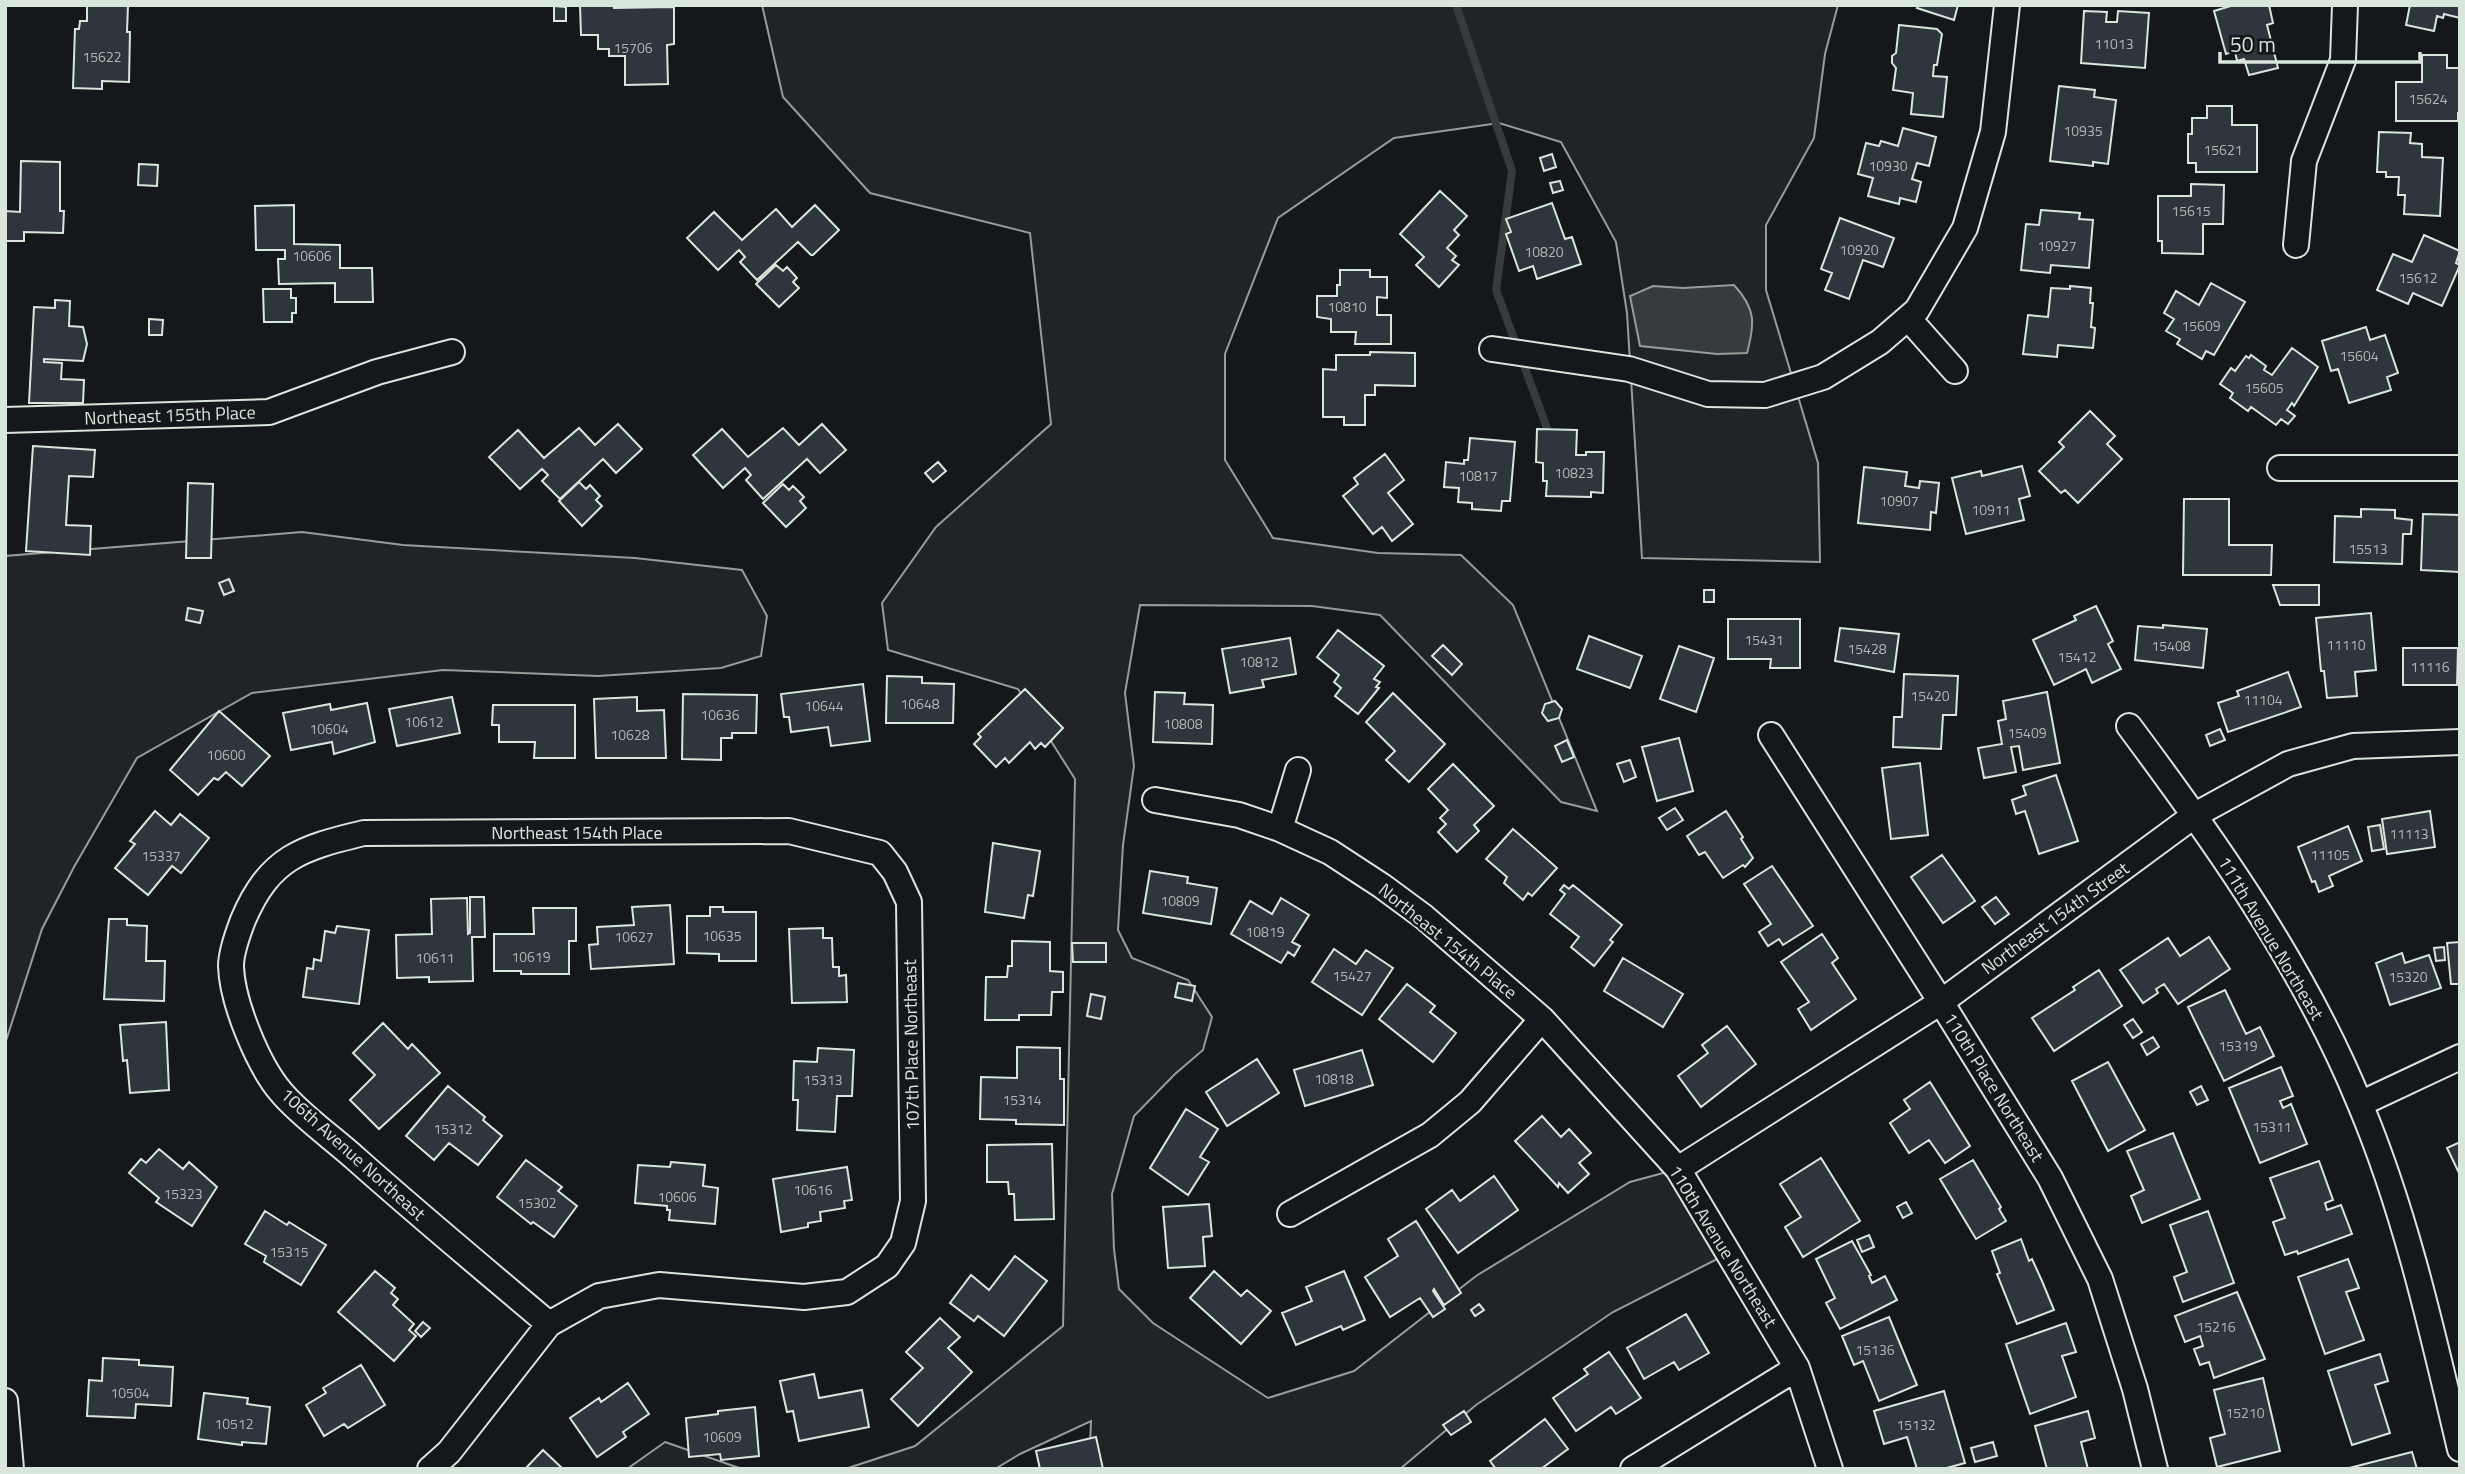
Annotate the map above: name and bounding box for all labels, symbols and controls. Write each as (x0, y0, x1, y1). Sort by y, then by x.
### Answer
scale bar (2220, 21, 2420, 65)
text: 50 m (2230, 28, 2276, 60)
house number: 11013 (2094, 33, 2134, 54)
house number: 15706 (613, 37, 653, 58)
house number: 15622 (82, 46, 122, 67)
house number: 15624 (2408, 88, 2448, 109)
house number: 10935 (2063, 120, 2103, 141)
house number: 15621 (2203, 139, 2243, 160)
house number: 10930 (1868, 155, 1908, 176)
house number: 15615 (2171, 200, 2211, 221)
house number: 10927 (2037, 235, 2077, 256)
house number: 10920 (1839, 239, 1879, 260)
house number: 10820 (1524, 241, 1564, 262)
house number: 10606 (292, 245, 332, 266)
house number: 15612 (2398, 267, 2438, 288)
house number: 10810 (1327, 296, 1367, 317)
house number: 15609 (2181, 315, 2221, 336)
house number: 15604 (2339, 345, 2379, 366)
house number: 15605 (2244, 377, 2284, 398)
street label: Northeast 155th Place (84, 399, 256, 431)
house number: 10823 (1554, 462, 1594, 483)
house number: 10817 (1458, 465, 1498, 486)
house number: 10907 (1879, 490, 1919, 511)
house number: 10911 (1971, 499, 2011, 520)
house number: 15513 (2348, 538, 2388, 559)
house number: 15431 (1744, 629, 1784, 650)
house number: 11110 (2326, 634, 2366, 655)
house number: 15408 (2151, 635, 2191, 656)
house number: 15428 (1847, 638, 1887, 659)
house number: 15412 (2057, 646, 2097, 667)
house number: 10812 (1239, 651, 1279, 672)
house number: 11116 (2410, 656, 2450, 677)
house number: 15420 (1910, 685, 1950, 706)
house number: 11104 (2243, 689, 2283, 710)
house number: 10648 (900, 693, 940, 714)
house number: 10644 (804, 695, 844, 716)
house number: 10636 (700, 704, 740, 725)
house number: 10612 (404, 711, 444, 732)
house number: 10808 (1163, 713, 1203, 734)
house number: 10604 (309, 718, 349, 739)
house number: 15409 (2007, 722, 2047, 743)
house number: 10628 (610, 724, 650, 745)
house number: 10600 (206, 744, 246, 765)
street label: Northeast 154th Place (491, 819, 663, 846)
house number: 11113 (2389, 823, 2429, 844)
house number: 11105 (2310, 844, 2350, 865)
house number: 15337 (141, 845, 181, 866)
street label: 111th Avenue Northeast (2211, 851, 2331, 1026)
street label: Northeast 154th Street (1975, 855, 2135, 981)
street label: Northeast 154th Place (1373, 877, 1523, 1005)
house number: 10809 (1160, 890, 1200, 911)
house number: 10819 (1245, 921, 1285, 942)
house number: 10635 (702, 925, 742, 946)
house number: 10627 (614, 926, 654, 947)
house number: 10619 (511, 946, 551, 967)
house number: 10611 (415, 947, 455, 968)
street label: 107th Place Northeast (896, 958, 926, 1131)
house number: 15427 (1332, 965, 1372, 986)
house number: 15320 (2388, 966, 2428, 987)
street label: 110th Place Northeast (1937, 1007, 2051, 1167)
house number: 15319 (2218, 1035, 2258, 1056)
house number: 10818 (1314, 1068, 1354, 1089)
house number: 15313 (803, 1069, 843, 1090)
street label: 106th Avenue Northeast (274, 1081, 432, 1227)
house number: 15314 (1002, 1089, 1042, 1110)
house number: 15311 (2252, 1116, 2292, 1137)
house number: 15312 (433, 1118, 473, 1139)
street label: 110th Avenue Northeast (1662, 1160, 1784, 1333)
house number: 10616 (793, 1179, 833, 1200)
house number: 15323 (163, 1183, 203, 1204)
house number: 10606 (657, 1186, 697, 1207)
house number: 15302 (517, 1192, 557, 1213)
house number: 15315 (269, 1241, 309, 1262)
house number: 15216 (2196, 1316, 2236, 1337)
house number: 15136 (1855, 1339, 1895, 1360)
house number: 10504 (110, 1382, 150, 1403)
house number: 15210 (2225, 1402, 2265, 1423)
house number: 10512 (214, 1413, 254, 1434)
house number: 15132 (1896, 1414, 1936, 1435)
house number: 10609 (702, 1426, 742, 1447)

